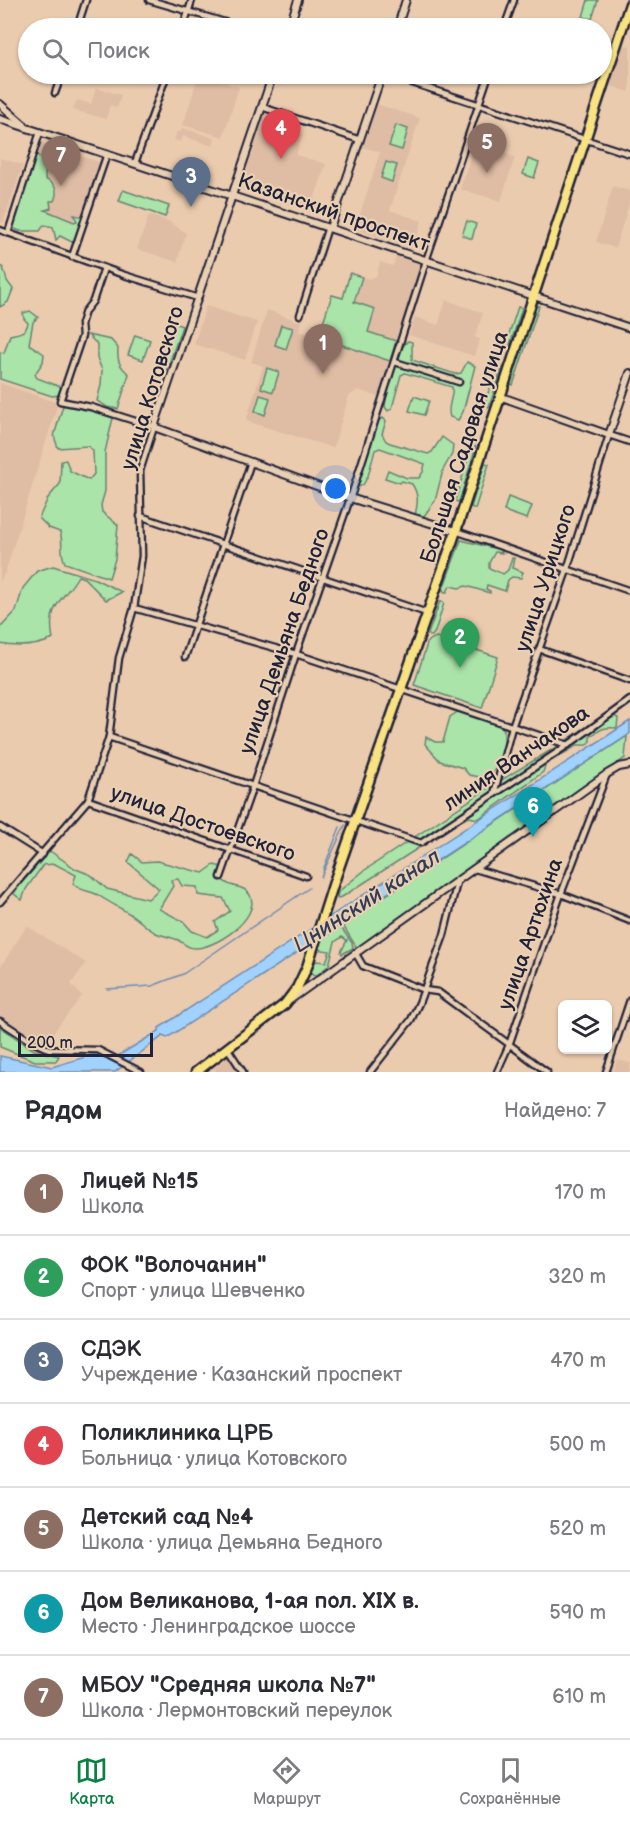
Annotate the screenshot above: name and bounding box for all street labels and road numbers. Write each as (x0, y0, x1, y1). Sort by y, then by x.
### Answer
street label: Казанский проспект (235, 168, 433, 257)
street label: улица Котовского (116, 303, 189, 473)
street label: Большая Садовая улица (415, 327, 514, 566)
street label: улица Урицкого (510, 501, 581, 655)
street label: улица Демьяна Бедного (234, 525, 335, 757)
street label: линия Ванчакова (439, 700, 594, 816)
street label: улица Достоевского (107, 780, 298, 867)
street label: улица Артюхина (493, 855, 568, 1013)

